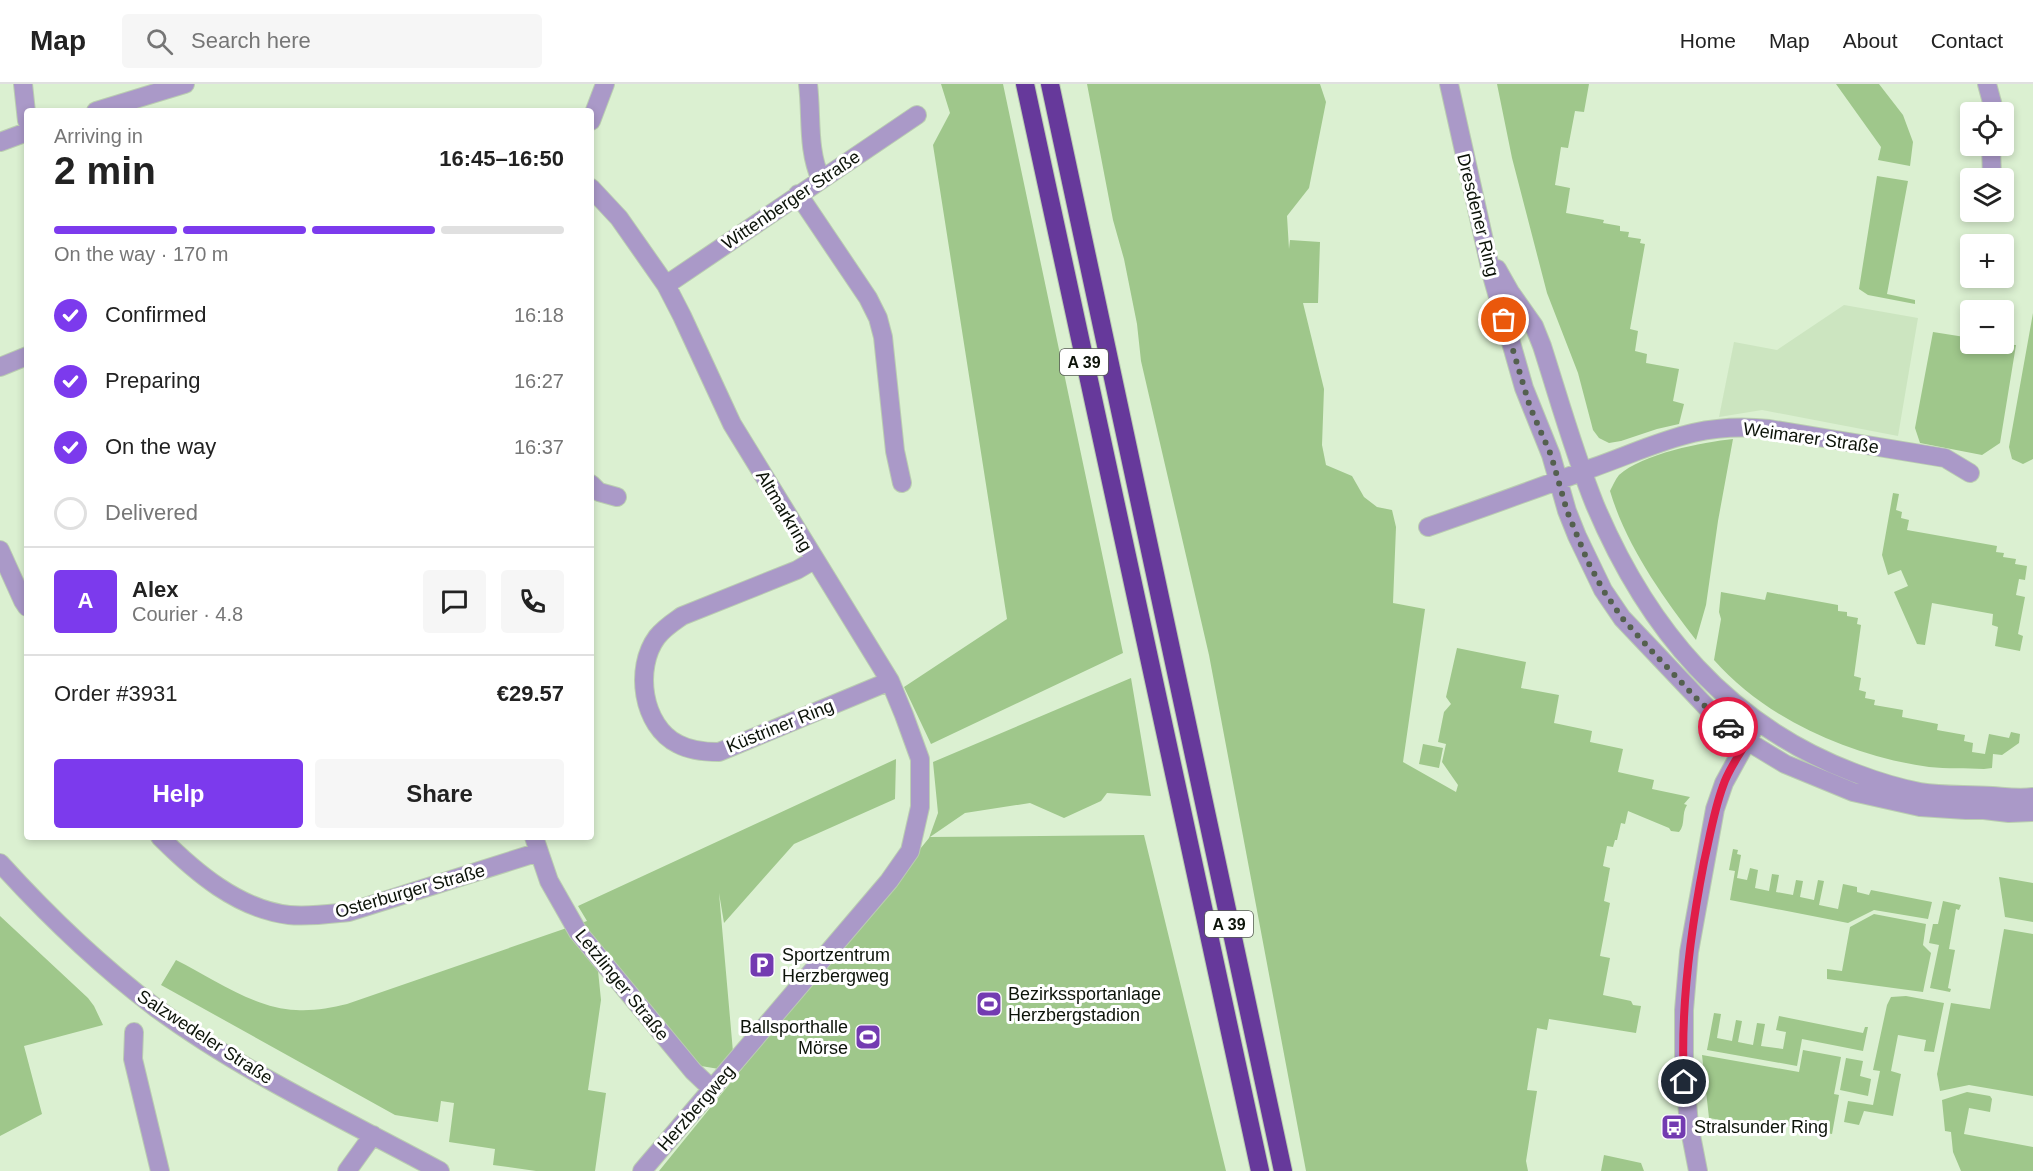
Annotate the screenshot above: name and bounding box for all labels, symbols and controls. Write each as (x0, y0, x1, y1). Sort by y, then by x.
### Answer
search box (122, 14, 542, 68)
text: Map (30, 25, 86, 56)
icon: search (143, 25, 176, 58)
text: Search here (191, 28, 311, 53)
text: Home (1680, 29, 1736, 52)
text: Map (1769, 29, 1810, 52)
text: About (1843, 29, 1898, 52)
text: Contact (1931, 29, 2003, 52)
map controls (1960, 102, 2014, 354)
button: locate (1960, 102, 2014, 156)
text: Arriving in (54, 125, 143, 147)
text: 16:45–16:50 (439, 146, 564, 171)
street label: Wittenberger Straße (718, 146, 864, 254)
text: 2 min (54, 149, 156, 192)
street label: Dresdener Ring (1453, 151, 1503, 279)
button: layers (1960, 168, 2014, 222)
button: + (1960, 234, 2014, 288)
text: On the way · 170 m (54, 243, 229, 265)
pin (1478, 294, 1529, 345)
icon: check (54, 299, 87, 332)
button: − (1960, 300, 2014, 354)
text: Confirmed (105, 302, 206, 327)
icon: bag (1487, 303, 1520, 336)
text: 16:18 (514, 304, 564, 326)
road number: A 39 (1060, 349, 1108, 375)
icon: check (54, 365, 87, 398)
text: Preparing (105, 368, 200, 393)
text: 16:27 (514, 370, 564, 392)
street label: Weimarer Straße (1742, 419, 1880, 457)
icon: check (54, 431, 87, 464)
text: On the way (105, 434, 216, 459)
text: 16:37 (514, 436, 564, 458)
street label: Altmarkring (752, 467, 816, 555)
text: Delivered (105, 500, 198, 525)
button: chat (423, 570, 486, 633)
button: phone (501, 570, 564, 633)
text: Alex (132, 577, 178, 602)
text: A (78, 588, 93, 613)
text: Courier · 4.8 (132, 603, 243, 625)
text: Order #3931 (54, 681, 178, 706)
text: €29.57 (497, 681, 564, 706)
street label: Küstriner Ring (723, 695, 837, 757)
courier (1698, 697, 1758, 757)
icon: car (1712, 711, 1745, 744)
button: Help (54, 759, 303, 828)
button: Share (315, 759, 564, 828)
street label: Osterburger Straße (333, 860, 487, 922)
road number: A 39 (1205, 911, 1253, 937)
street label: Letzlinger Straße (571, 925, 673, 1045)
place label: Sportzentrum Herzbergweg (782, 945, 890, 986)
parking icon: Sportzentrum Herzbergweg (747, 950, 777, 980)
place label: Bezirkssportanlage Herzbergstadion (1008, 984, 1161, 1025)
street label: Salzwedeler Straße (134, 986, 276, 1088)
sports icon: Bezirkssportanlage Herzbergstadion (974, 989, 1004, 1019)
place label: Ballsporthalle Mörse (740, 1017, 848, 1058)
sports icon: Ballsporthalle Mörse (853, 1022, 883, 1052)
pin (1658, 1056, 1709, 1107)
street label: Herzbergweg (653, 1061, 739, 1155)
icon: home (1667, 1065, 1700, 1098)
bus stop icon: Stralsunder Ring (1659, 1112, 1689, 1142)
place label: Stralsunder Ring (1694, 1117, 1828, 1137)

